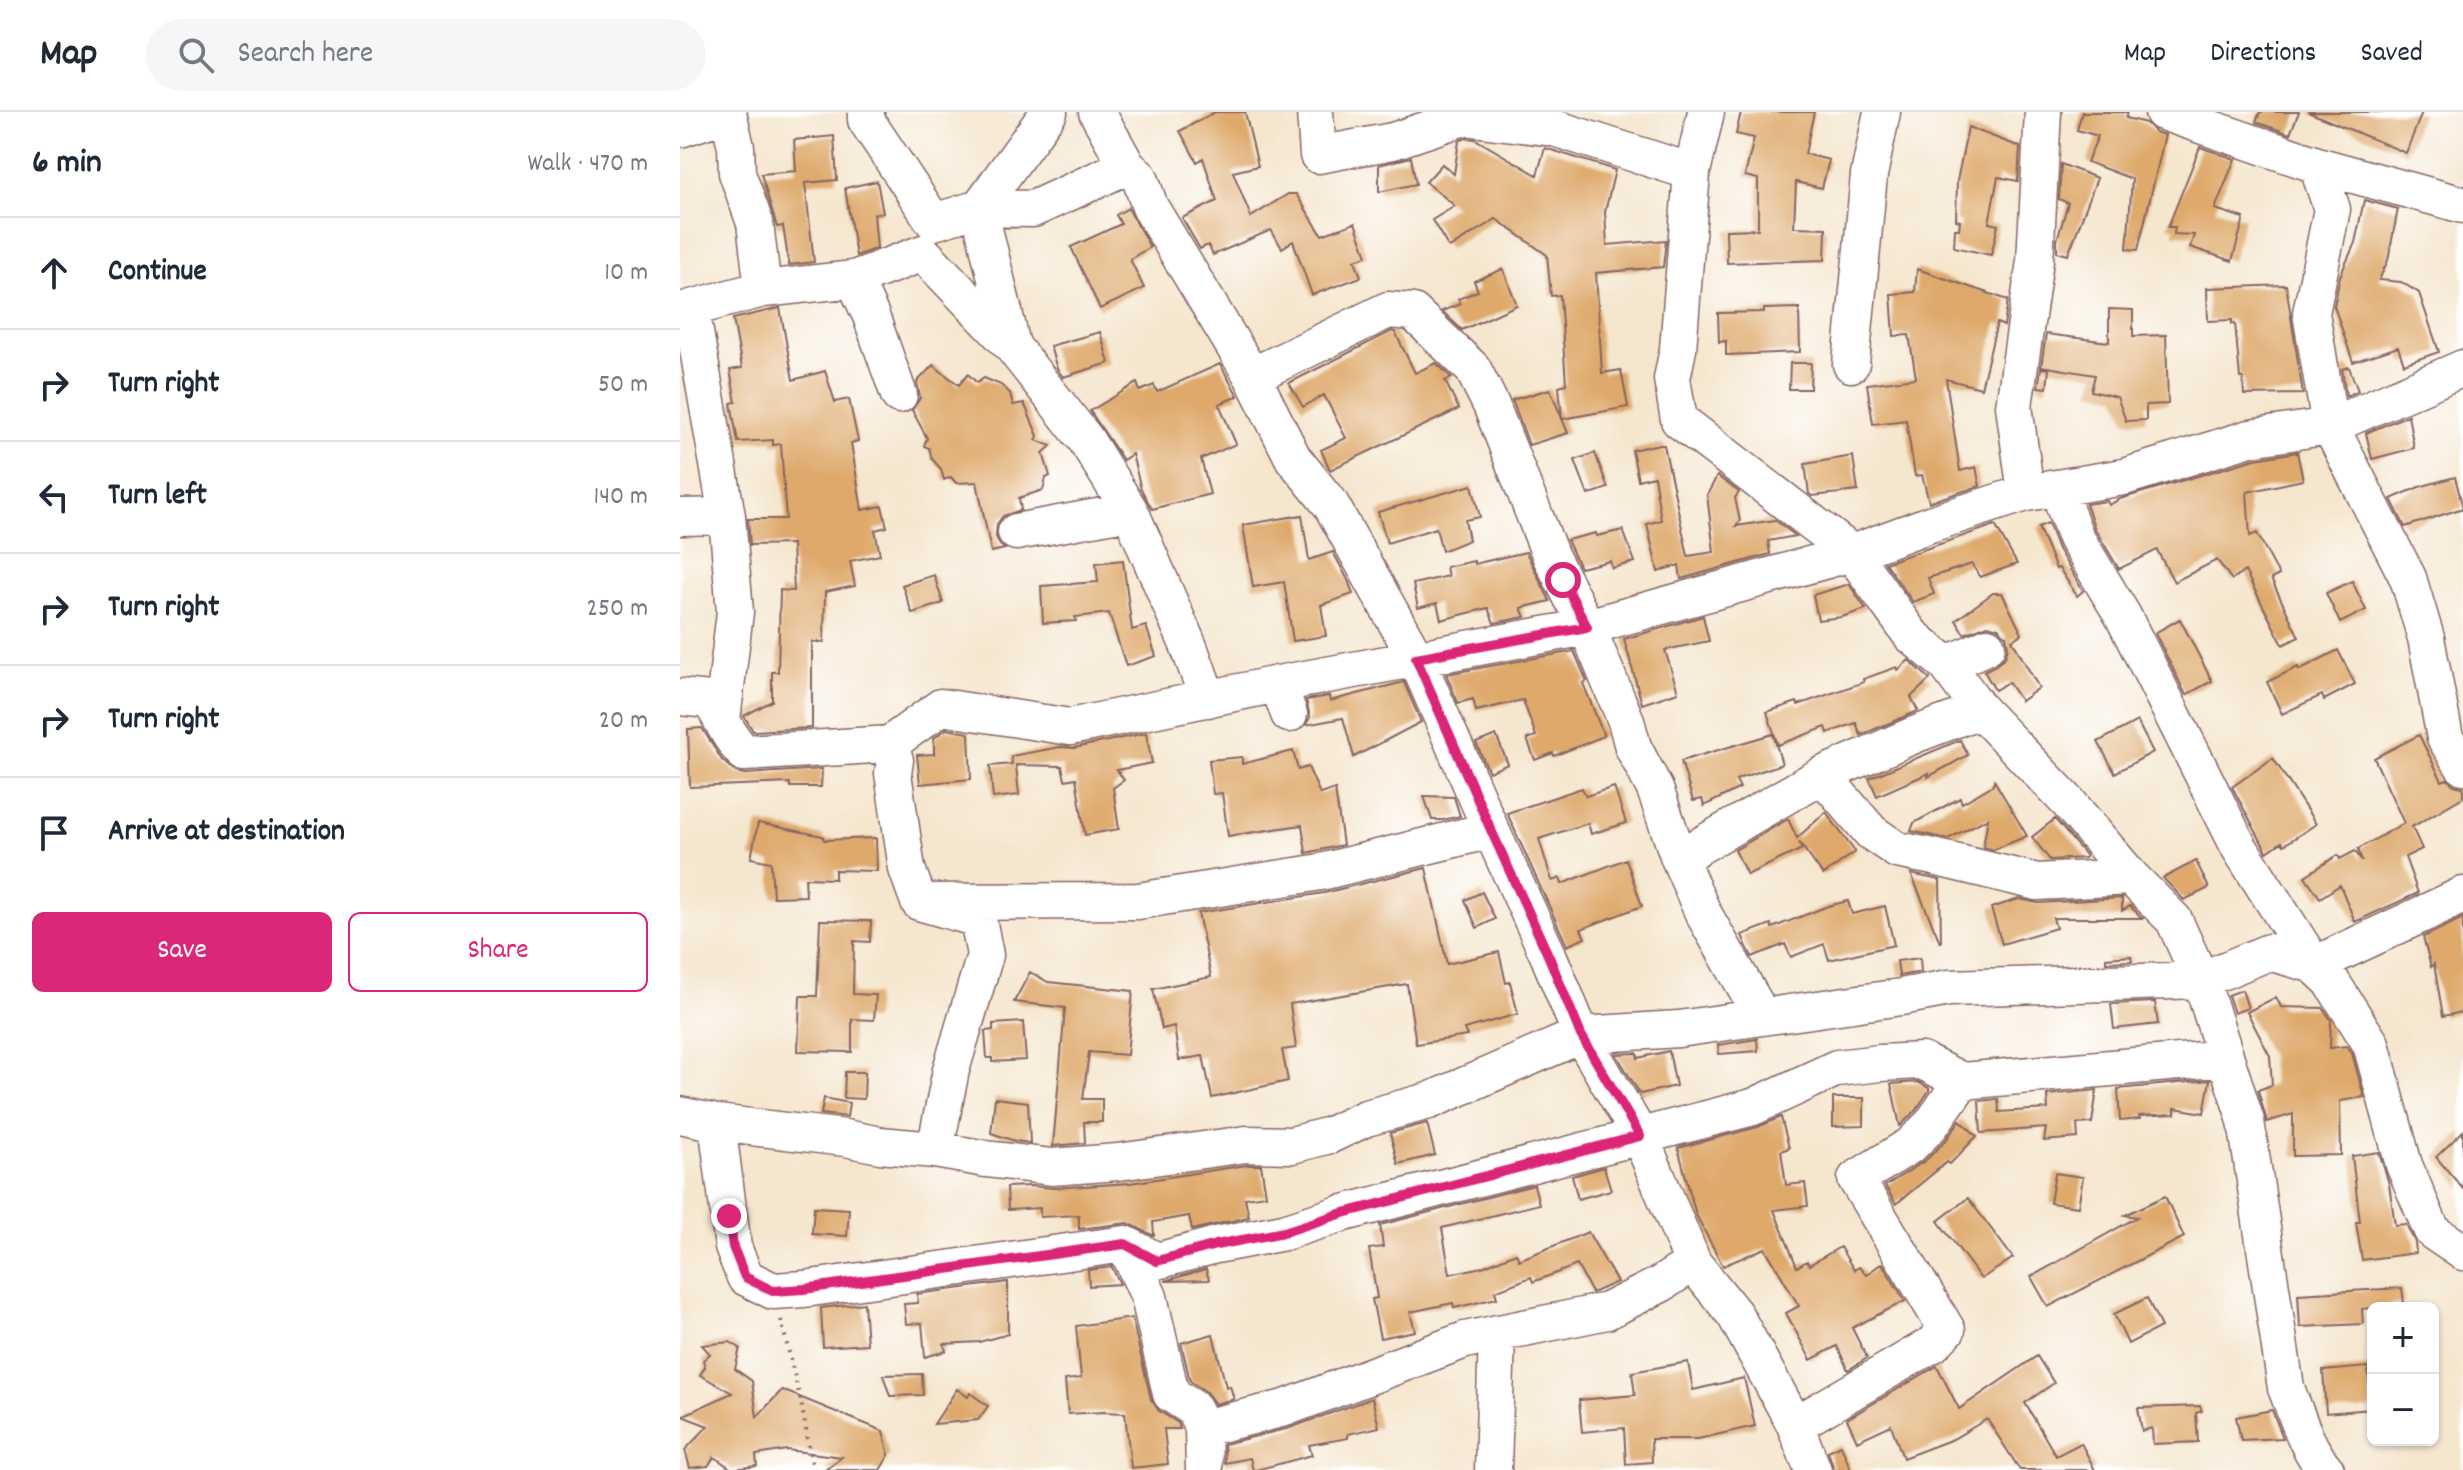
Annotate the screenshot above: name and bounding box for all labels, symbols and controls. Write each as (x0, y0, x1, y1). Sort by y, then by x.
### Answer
search box (146, 19, 706, 91)
text: Map (40, 28, 98, 83)
icon: search (174, 33, 218, 77)
text: Search here (238, 34, 373, 77)
text: Map (2124, 35, 2166, 75)
text: Directions (2210, 35, 2316, 75)
text: Saved (2360, 35, 2423, 75)
text: 6 min (32, 140, 102, 189)
text: Walk · 470 m (527, 146, 648, 183)
icon: ahead (32, 251, 76, 295)
text: Continue (108, 252, 207, 295)
text: 10 m (604, 255, 648, 292)
icon: right (32, 363, 76, 407)
text: Turn right (108, 364, 219, 407)
text: 50 m (598, 367, 648, 404)
icon: left (32, 475, 76, 519)
text: Turn left (108, 476, 207, 519)
text: 140 m (594, 479, 648, 516)
route start (1545, 562, 1581, 598)
icon: right (32, 587, 76, 631)
text: Turn right (108, 588, 219, 631)
text: 250 m (587, 591, 648, 628)
icon: right (32, 699, 76, 743)
text: Turn right (108, 700, 219, 743)
text: 20 m (599, 703, 648, 740)
icon: arrive (32, 811, 76, 855)
text: Arrive at destination (108, 812, 345, 855)
button: Save (32, 912, 332, 992)
button: Share (348, 912, 648, 992)
route end (711, 1198, 747, 1234)
map controls (2367, 1302, 2439, 1446)
button: + (2367, 1302, 2439, 1374)
button: − (2367, 1374, 2439, 1446)

